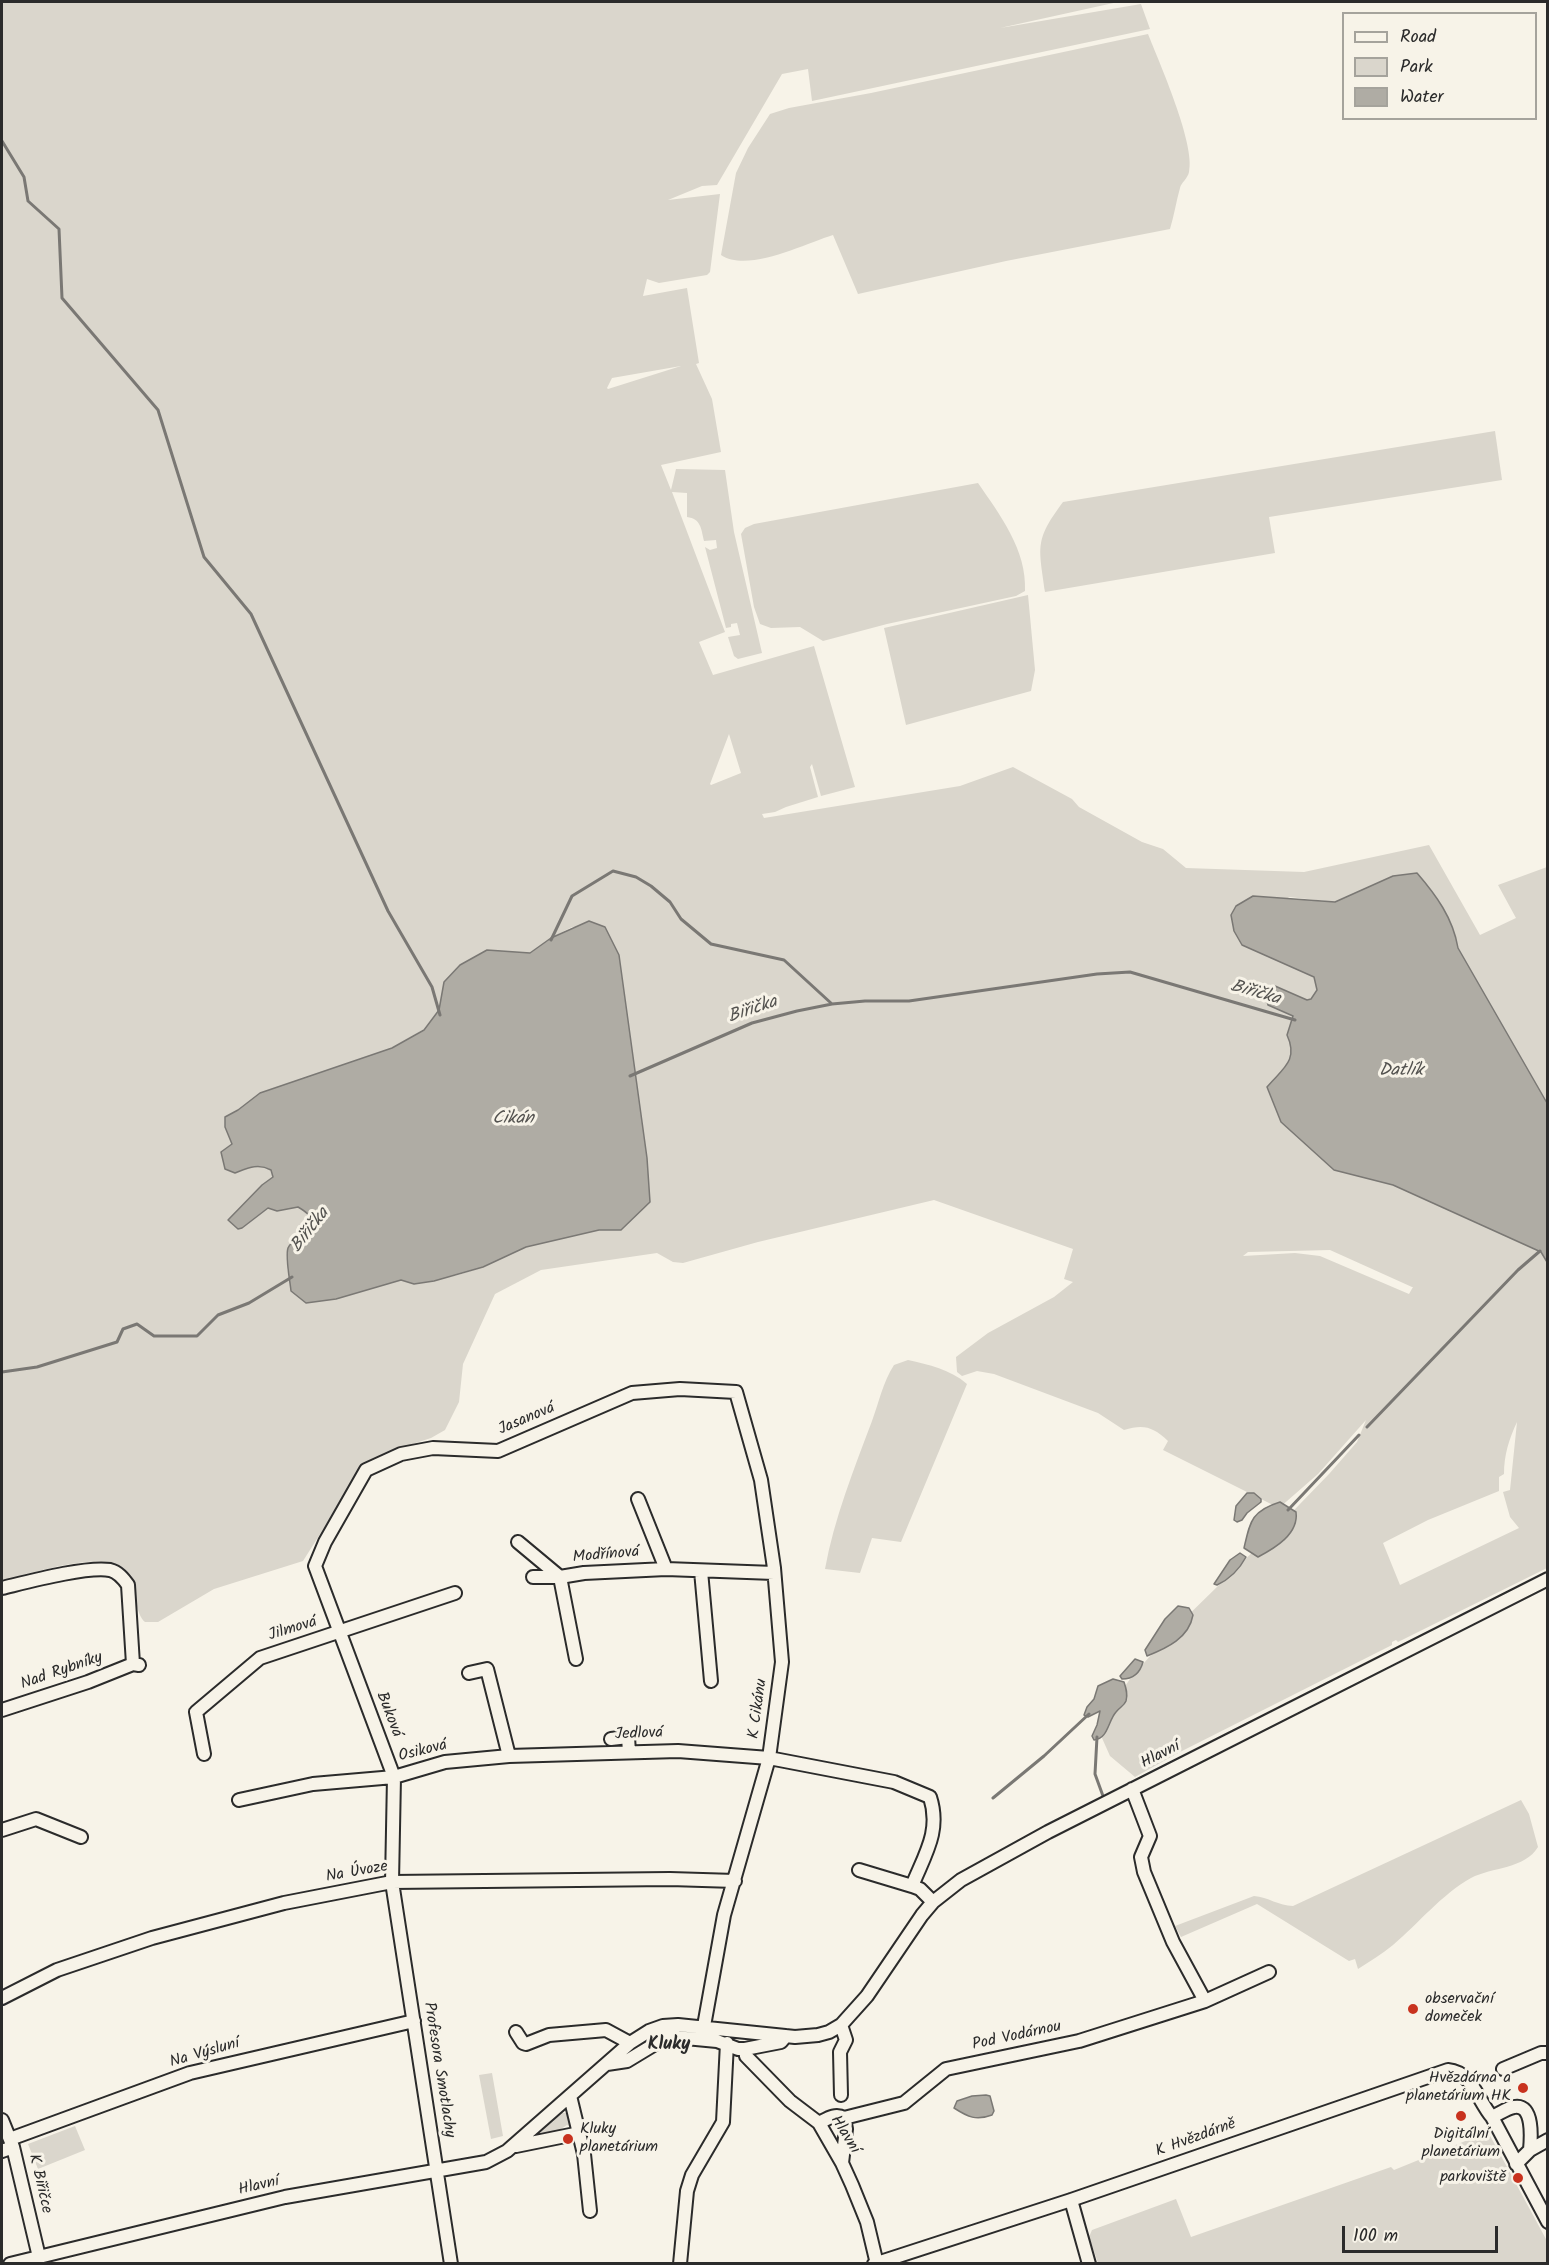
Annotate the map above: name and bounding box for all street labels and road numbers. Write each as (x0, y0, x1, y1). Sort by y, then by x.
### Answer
street label: Jasanová (496, 1400, 558, 1440)
street label: Modřínová (572, 1544, 640, 1568)
street label: Jilmová (267, 1614, 319, 1646)
street label: Nad Rybníky (19, 1649, 105, 1695)
street label: K Cikánu (745, 1678, 773, 1740)
street label: Buková (371, 1690, 405, 1740)
street label: Jedlová (615, 1725, 663, 1745)
street label: Osiková (397, 1737, 449, 1767)
street label: Hlavní (1138, 1738, 1184, 1774)
street label: Na Úvoze (325, 1858, 389, 1888)
street label: Profesora Smotlachy (418, 2001, 458, 2139)
street label: Pod Vodárnou (971, 2018, 1063, 2056)
street label: Na Výsluní (168, 2035, 242, 2073)
street label: Hlavní (825, 2112, 863, 2158)
street label: K Hvězdárně (1153, 2116, 1239, 2162)
street label: K Biřičce (23, 2152, 55, 2216)
street label: Hlavní (237, 2173, 281, 2201)

